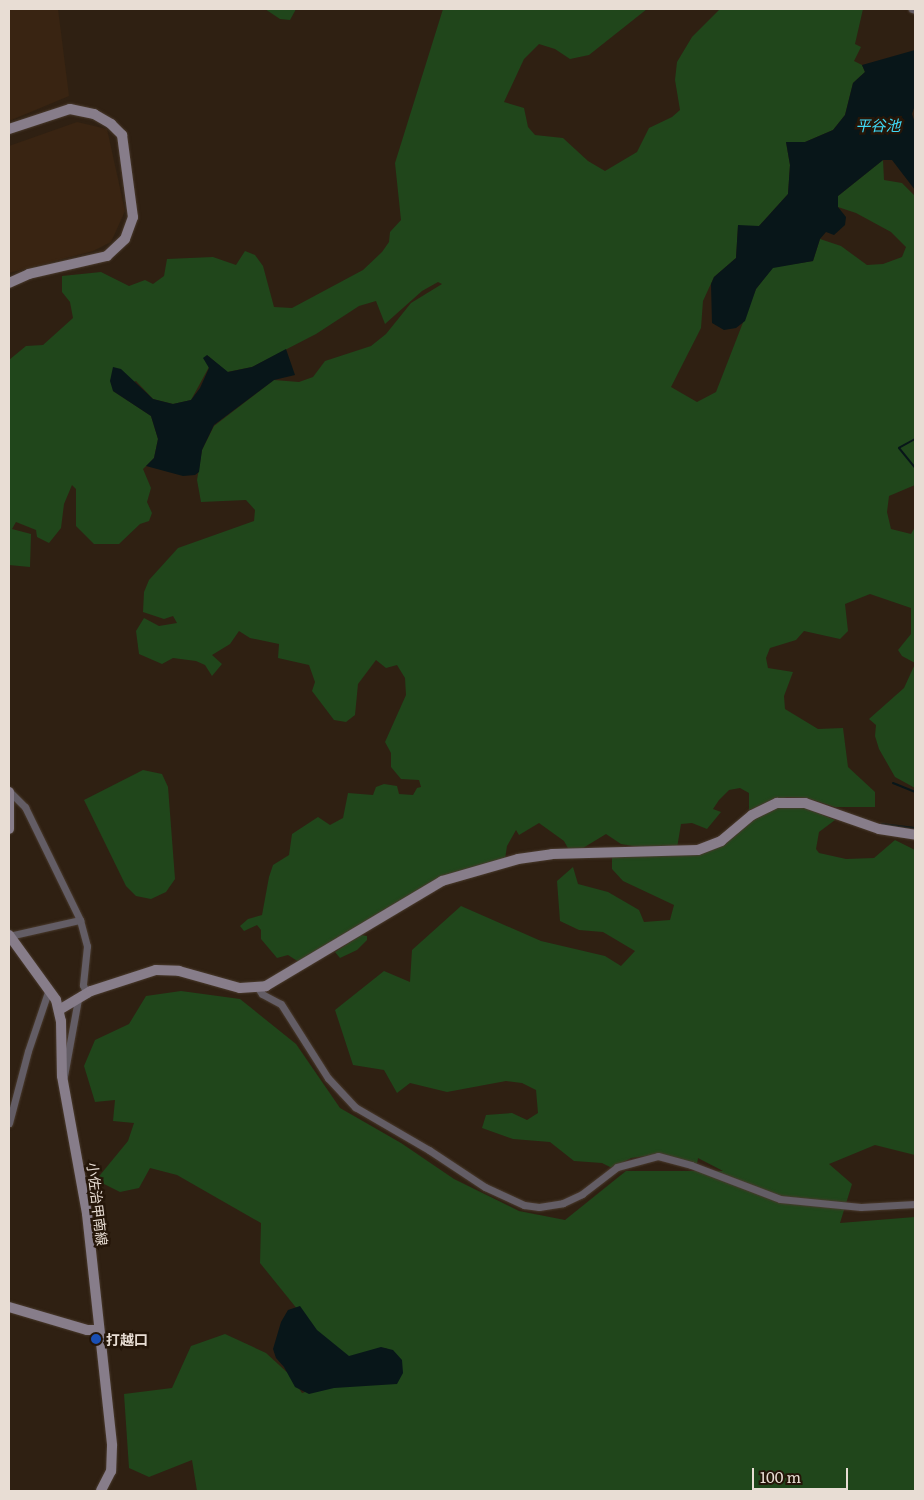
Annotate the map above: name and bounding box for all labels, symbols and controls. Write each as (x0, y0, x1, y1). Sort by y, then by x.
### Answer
water label: 平谷池 (856, 116, 900, 134)
street label: 小佐治甲南線 (85, 1161, 111, 1247)
place label: 打越口 (106, 1331, 148, 1347)
marker: 打越口 (90, 1333, 102, 1345)
scale bar (754, 1458, 850, 1490)
text: 100 m (760, 1465, 801, 1488)

